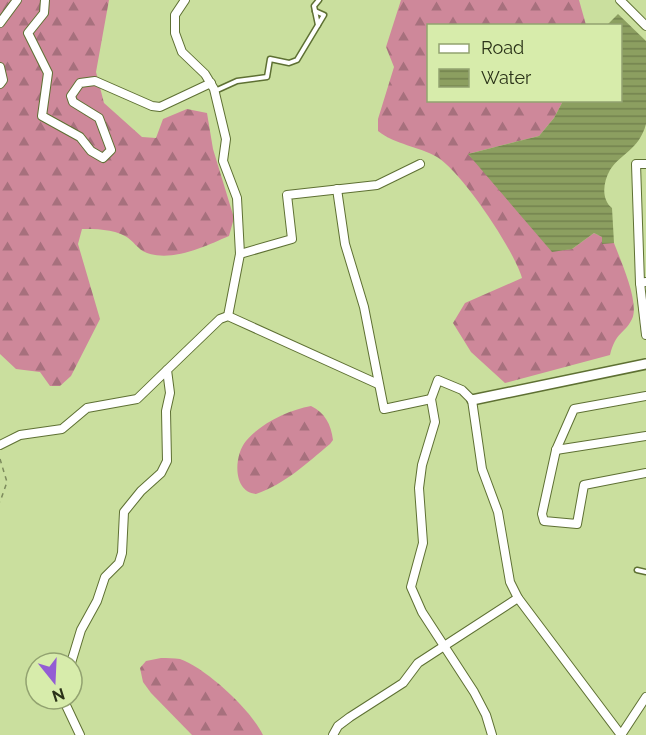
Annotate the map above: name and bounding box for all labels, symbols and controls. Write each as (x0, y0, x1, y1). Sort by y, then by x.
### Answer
legend (427, 24, 622, 102)
text: Road (481, 37, 524, 58)
text: Water (481, 67, 532, 88)
north arrow (24, 651, 84, 711)
text: N (50, 684, 67, 706)

